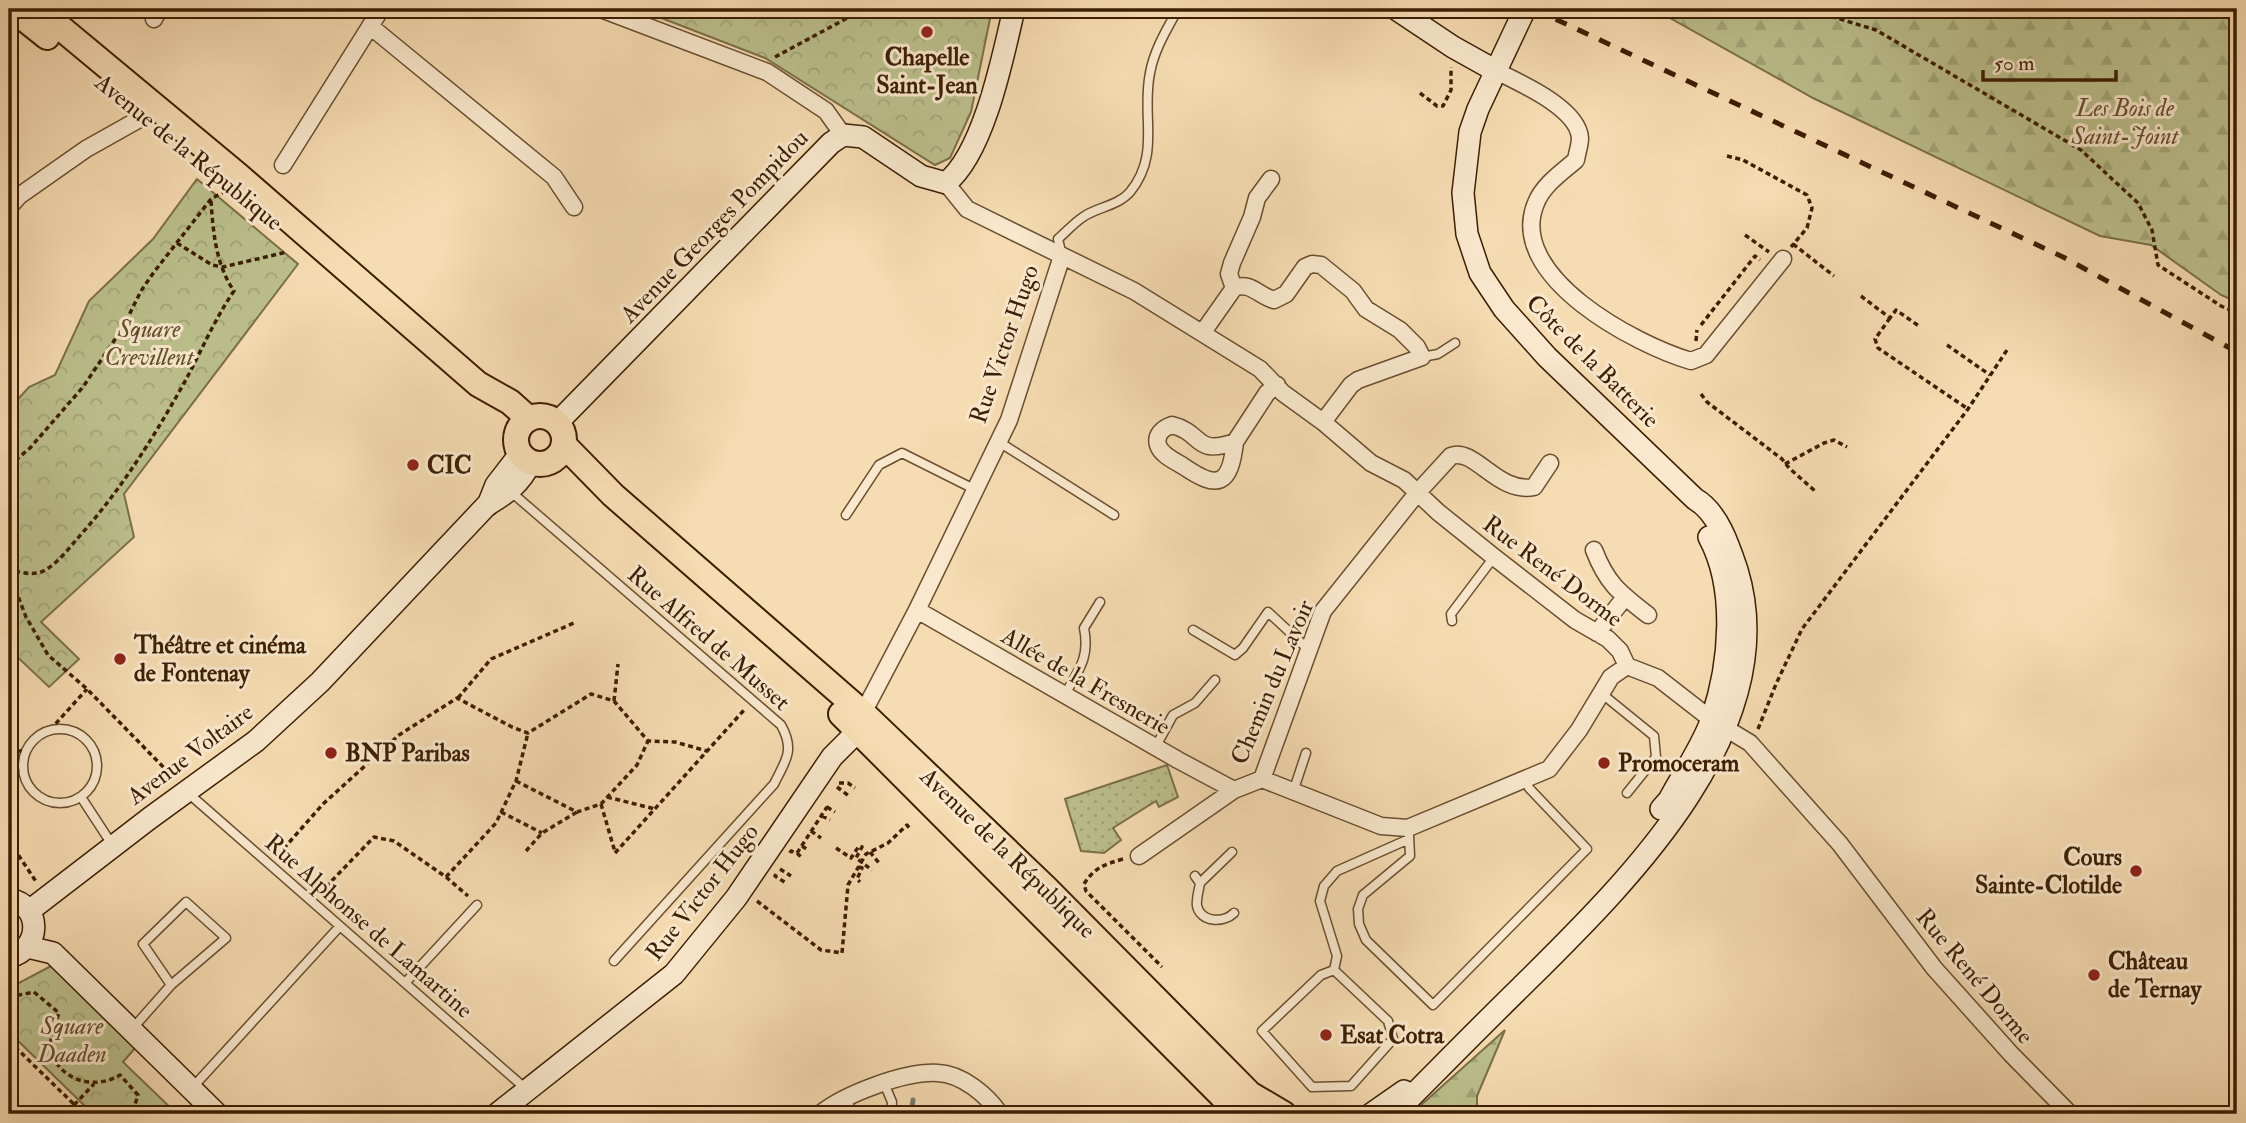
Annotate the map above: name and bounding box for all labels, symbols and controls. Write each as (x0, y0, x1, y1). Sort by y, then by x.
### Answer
marker: Chapelle Saint-Jean (919, 24, 935, 40)
scale bar (1983, 38, 2116, 82)
place label: Chapelle Saint-Jean (876, 42, 978, 101)
text: 50 m (1994, 50, 2035, 77)
street label: Avenue de la République (88, 66, 289, 238)
park label: Les Bois de Saint-Joint (2070, 93, 2180, 152)
street label: Avenue Georges Pompidou (613, 123, 815, 331)
street label: Rue Victor Hugo (963, 261, 1046, 428)
street label: Côte de la Batterie (1519, 288, 1666, 435)
park label: Square Crevillent (104, 314, 195, 373)
place label: CIC (427, 450, 472, 481)
marker: CIC (405, 457, 421, 473)
street label: Rue René Dorme (1476, 509, 1629, 634)
street label: Rue Alfred de Musset (621, 559, 797, 718)
street label: Chemin du Lavoir (1224, 595, 1321, 769)
street label: Allée de la Fresnerie (995, 620, 1176, 742)
place label: Théâtre et cinéma de Fontenay (133, 630, 307, 689)
marker: Théâtre et cinéma de Fontenay (112, 651, 128, 667)
street label: Avenue Voltaire (120, 697, 259, 812)
place label: BNP Paribas (345, 738, 470, 769)
marker: BNP Paribas (323, 745, 339, 761)
place label: Promoceram (1618, 748, 1740, 779)
marker: Promoceram (1596, 755, 1612, 771)
street label: Avenue de la République (912, 761, 1102, 945)
street label: Rue Victor Hugo (639, 817, 766, 967)
street label: Rue Alphonse de Lamartine (258, 827, 479, 1025)
place label: Cours Sainte-Clotilde (1975, 842, 2122, 901)
marker: Cours Sainte-Clotilde (2128, 863, 2144, 879)
street label: Rue René Dorme (1909, 902, 2040, 1050)
place label: Château de Ternay (2108, 946, 2203, 1005)
marker: Château de Ternay (2086, 967, 2102, 983)
park label: Square Daaden (36, 1011, 107, 1070)
place label: Esat Cotra (1340, 1020, 1445, 1051)
marker: Esat Cotra (1318, 1027, 1334, 1043)

